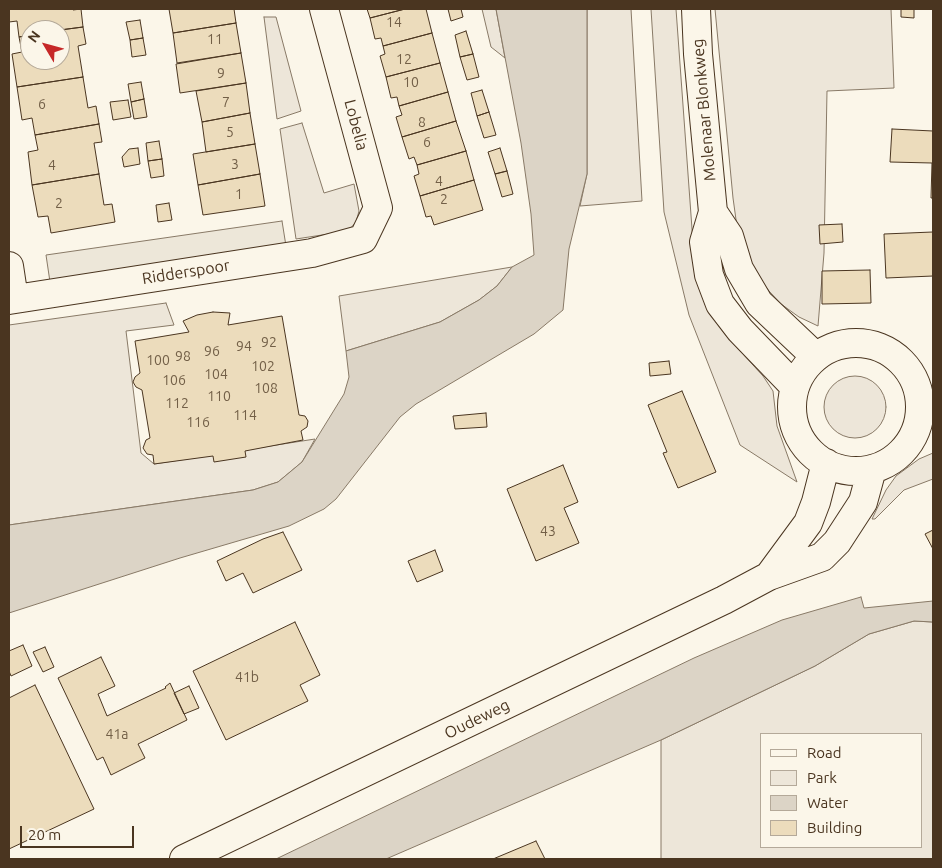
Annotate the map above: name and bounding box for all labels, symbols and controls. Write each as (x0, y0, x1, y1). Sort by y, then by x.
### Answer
house number: 14 (386, 14, 402, 30)
north arrow (20, 20, 70, 70)
text: N (24, 28, 43, 46)
house number: 11 (207, 31, 223, 47)
street label: Molenaar Blonkweg (688, 38, 720, 182)
house number: 12 (396, 51, 412, 67)
house number: 9 (217, 65, 225, 81)
house number: 10 (403, 74, 419, 90)
house number: 7 (222, 94, 230, 110)
house number: 6 (38, 96, 46, 112)
street label: Lobelia (340, 97, 372, 153)
house number: 8 (418, 114, 426, 130)
house number: 5 (226, 124, 234, 140)
house number: 6 (423, 134, 431, 150)
house number: 3 (231, 156, 239, 172)
house number: 4 (48, 157, 56, 173)
house number: 4 (435, 173, 443, 189)
house number: 1 (235, 186, 243, 202)
house number: 2 (440, 191, 448, 207)
house number: 2 (55, 195, 63, 211)
street label: Ridderspoor (141, 256, 231, 288)
house number: 92 (261, 334, 277, 350)
house number: 94 (236, 338, 252, 354)
house number: 96 (204, 343, 220, 359)
house number: 98 (175, 348, 191, 364)
house number: 100 (146, 352, 170, 368)
house number: 102 (251, 358, 275, 374)
house number: 104 (204, 366, 228, 382)
house number: 106 (162, 372, 186, 388)
house number: 108 (254, 380, 278, 396)
house number: 110 (207, 388, 231, 404)
house number: 112 (165, 395, 189, 411)
house number: 114 (233, 407, 257, 423)
house number: 116 (186, 414, 210, 430)
house number: 43 (540, 523, 556, 539)
house number: 41b (235, 669, 259, 685)
street label: Oudeweg (441, 695, 513, 743)
house number: 41a (106, 726, 128, 742)
legend (760, 733, 922, 848)
text: Road (807, 744, 842, 761)
text: Park (807, 769, 837, 786)
text: Water (807, 794, 848, 811)
scale bar (22, 816, 136, 848)
text: Building (807, 819, 862, 836)
text: 20 m (28, 826, 61, 843)

